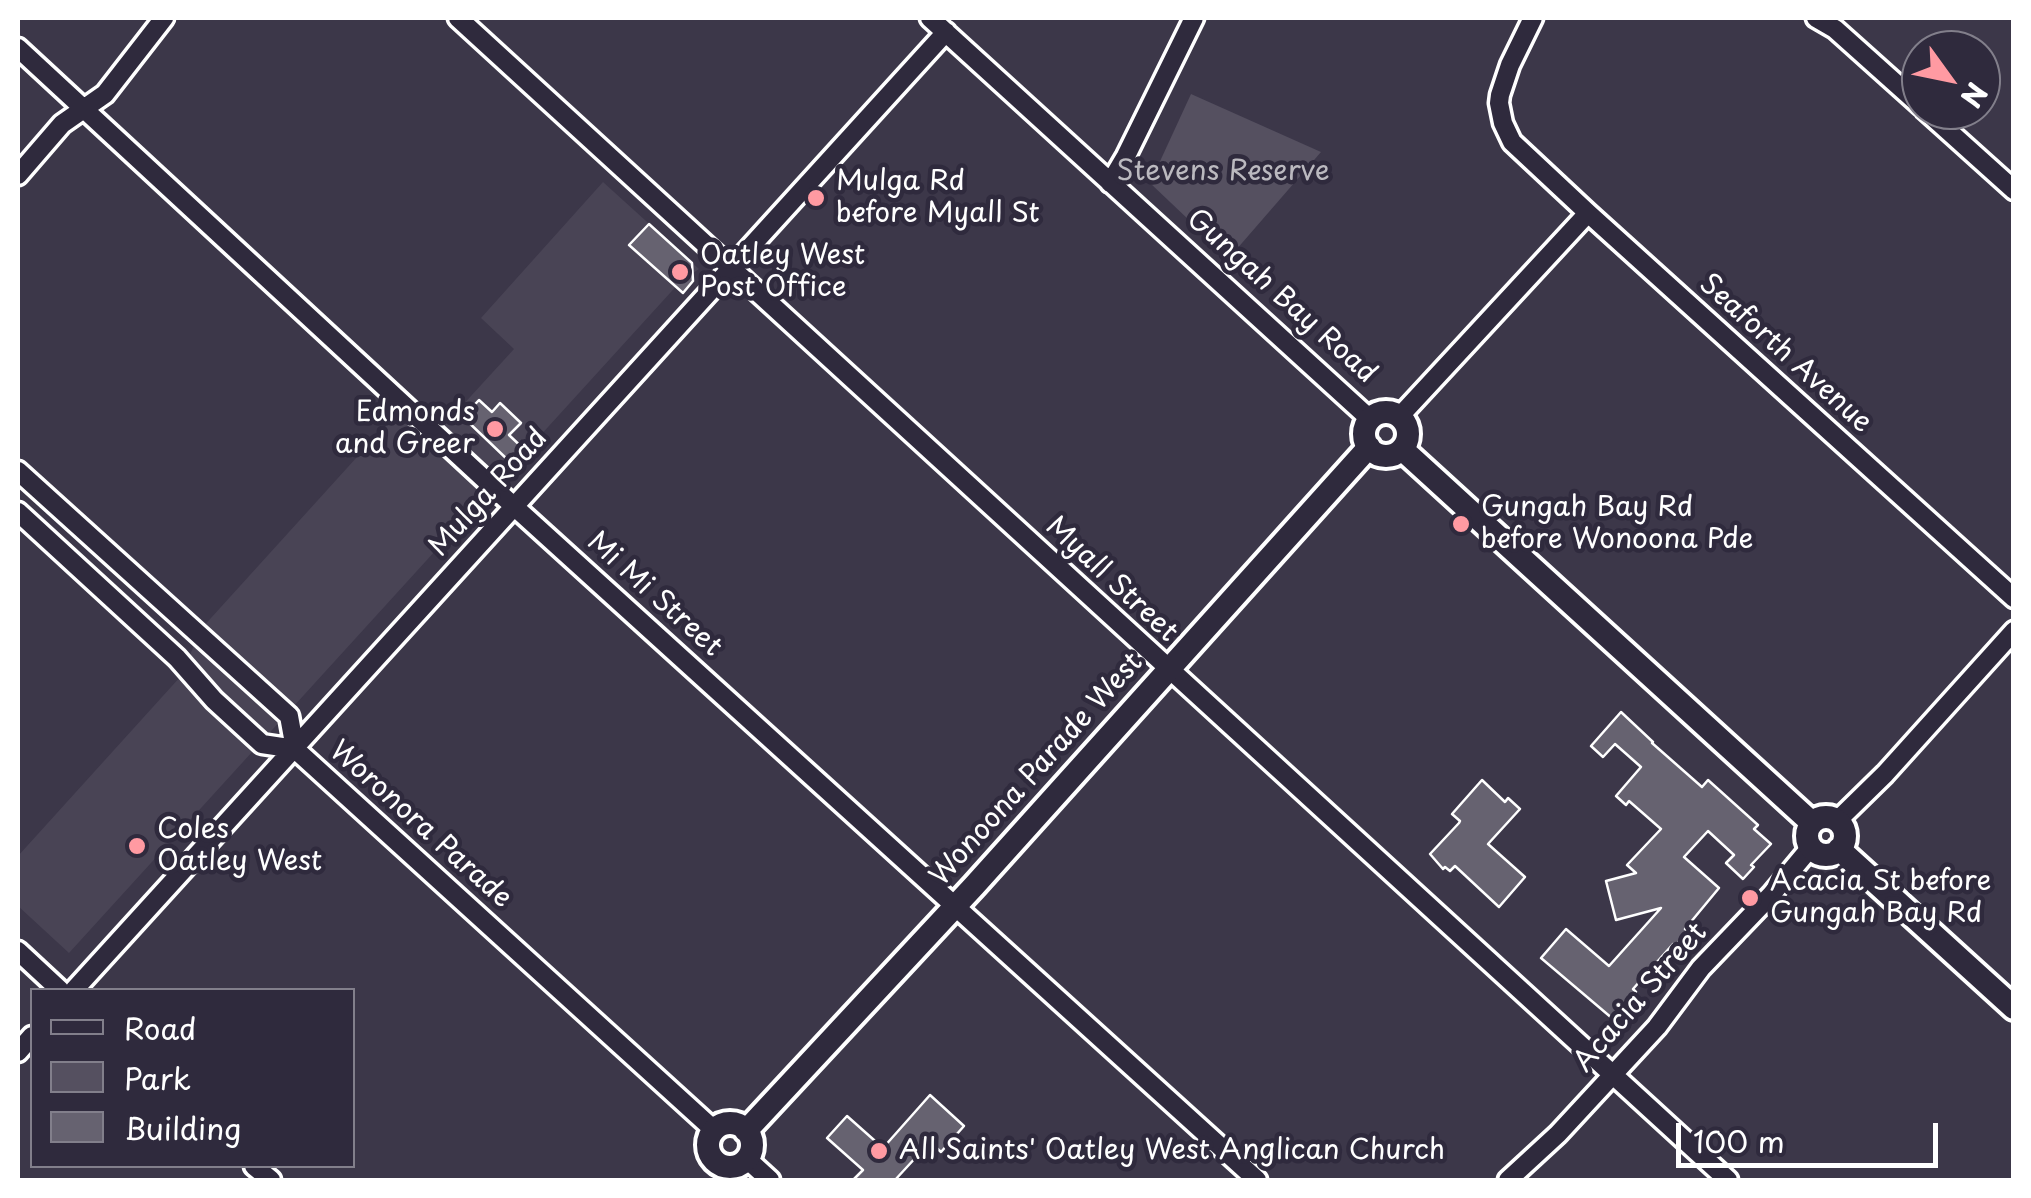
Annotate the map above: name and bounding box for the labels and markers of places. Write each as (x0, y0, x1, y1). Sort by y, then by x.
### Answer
place label: Mulga Rd before Myall St (836, 165, 1040, 231)
marker: Mulga Rd before Myall St (805, 187, 827, 209)
place label: Oatley West Post Office (700, 239, 865, 305)
marker: Oatley West Post Office (669, 261, 691, 283)
place label: Edmonds and Greer (335, 396, 475, 462)
marker: Edmonds and Greer (484, 418, 506, 440)
place label: Gungah Bay Rd before Wonoona Pde (1481, 491, 1753, 557)
marker: Gungah Bay Rd before Wonoona Pde (1450, 513, 1472, 535)
place label: Coles Oatley West (157, 813, 322, 879)
marker: Coles Oatley West (126, 835, 148, 857)
place label: Acacia St before Gungah Bay Rd (1770, 865, 1991, 931)
marker: Acacia St before Gungah Bay Rd (1739, 887, 1761, 909)
place label: All Saints' Oatley West Anglican Church (899, 1134, 1445, 1168)
marker: All Saints' Oatley West Anglican Church (868, 1140, 890, 1162)

